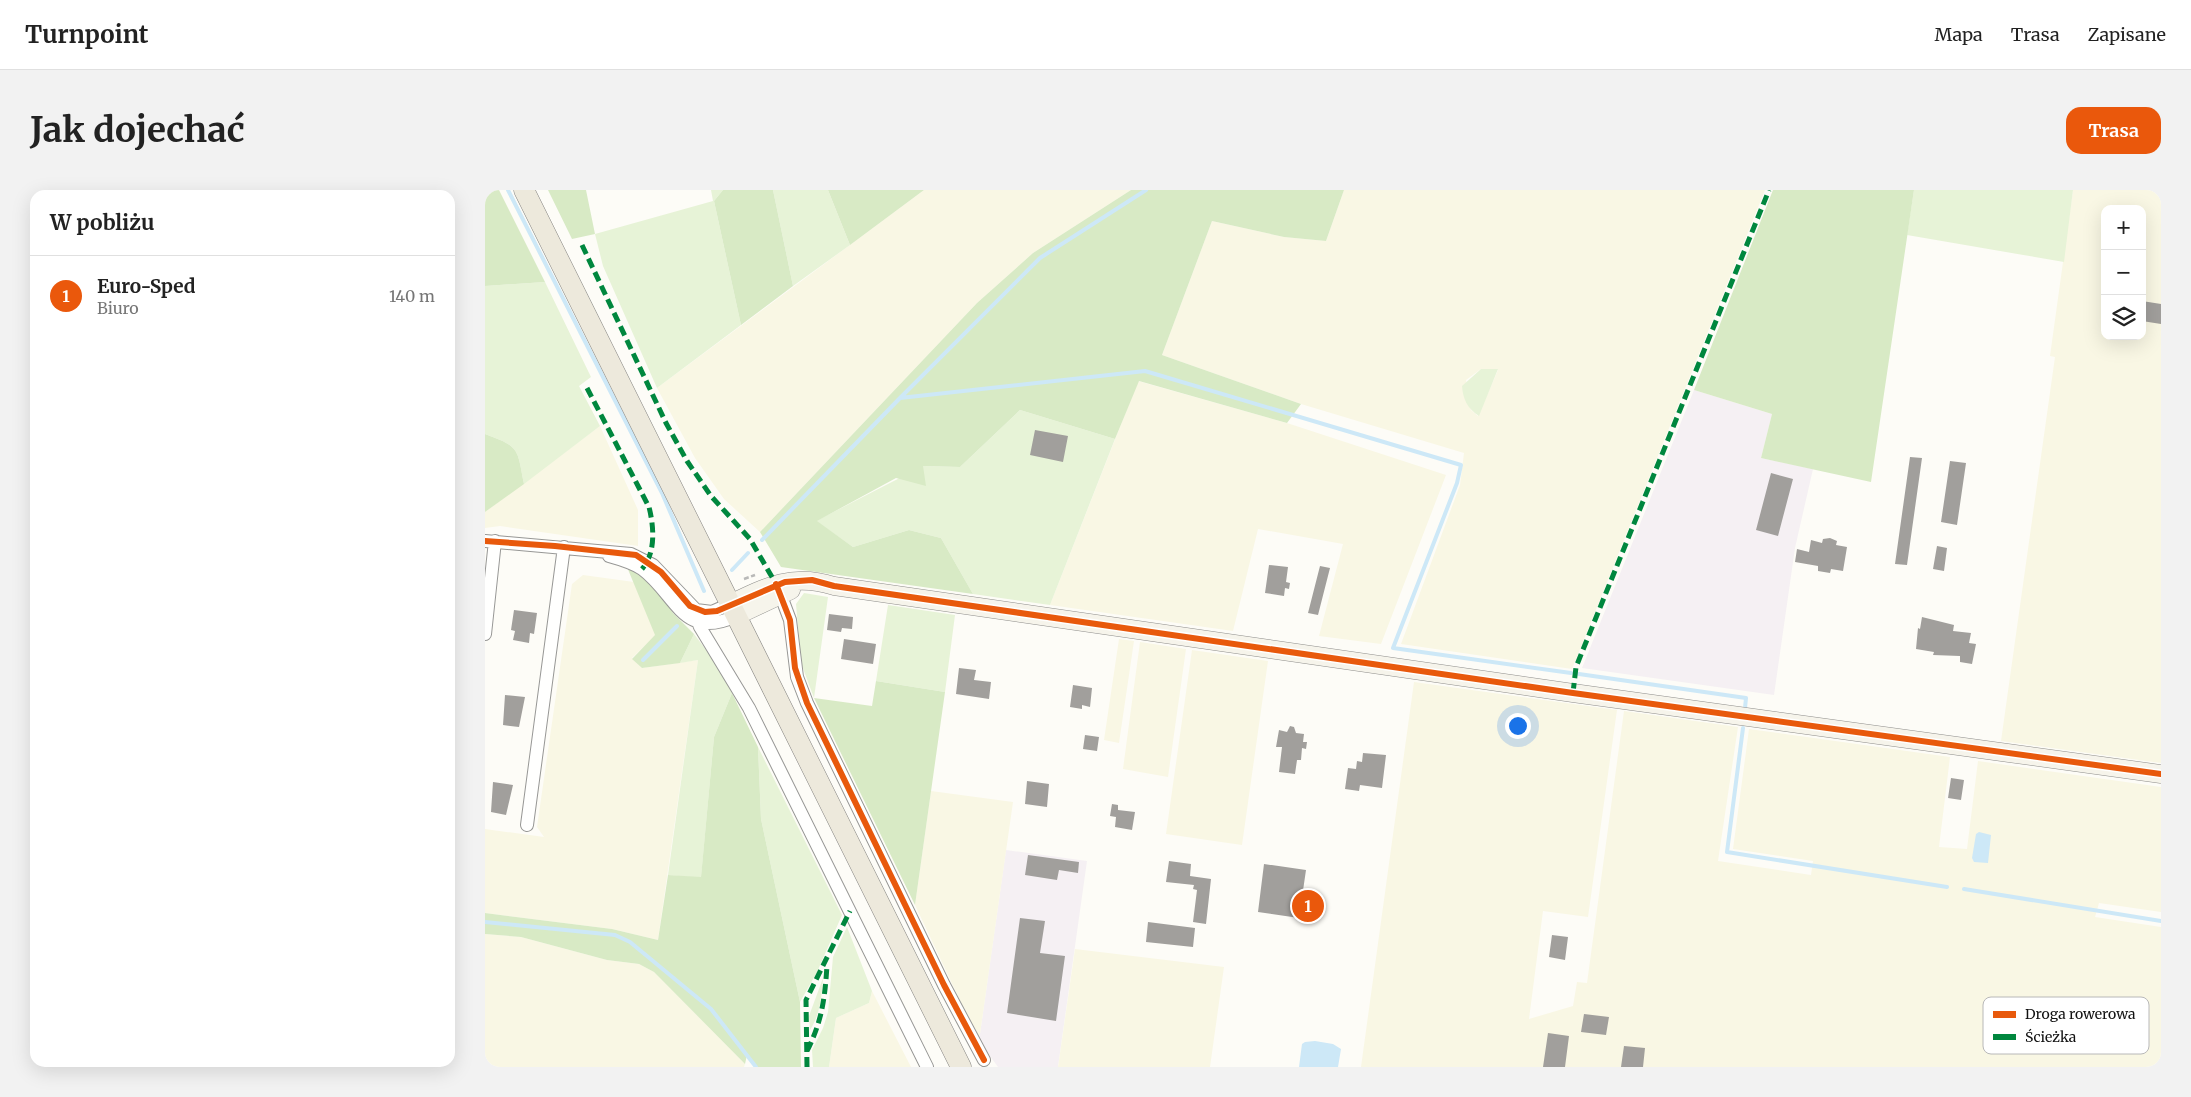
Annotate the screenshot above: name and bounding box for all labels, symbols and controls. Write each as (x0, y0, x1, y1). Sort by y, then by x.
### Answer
text: Turnpoint (25, 19, 148, 50)
text: Mapa (1935, 23, 1983, 46)
text: Trasa (2011, 23, 2060, 46)
text: Zapisane (2088, 23, 2166, 46)
button: Trasa (2066, 107, 2161, 154)
text: Jak dojechać (30, 108, 245, 152)
map controls (2101, 205, 2146, 340)
button: + (2101, 205, 2146, 250)
text: W pobliżu (50, 209, 155, 236)
button: − (2101, 250, 2146, 295)
text: Euro-Sped (97, 274, 195, 298)
text: 1 (62, 286, 70, 306)
text: 140 m (389, 286, 435, 306)
button: layers (2101, 295, 2146, 340)
text: Biuro (97, 298, 139, 318)
your location (1505, 713, 1531, 739)
pin: 1 (1292, 887, 1324, 925)
legend (1983, 997, 2149, 1054)
text: Droga rowerowa (2025, 1005, 2136, 1023)
text: Ścieżka (2025, 1028, 2077, 1046)

